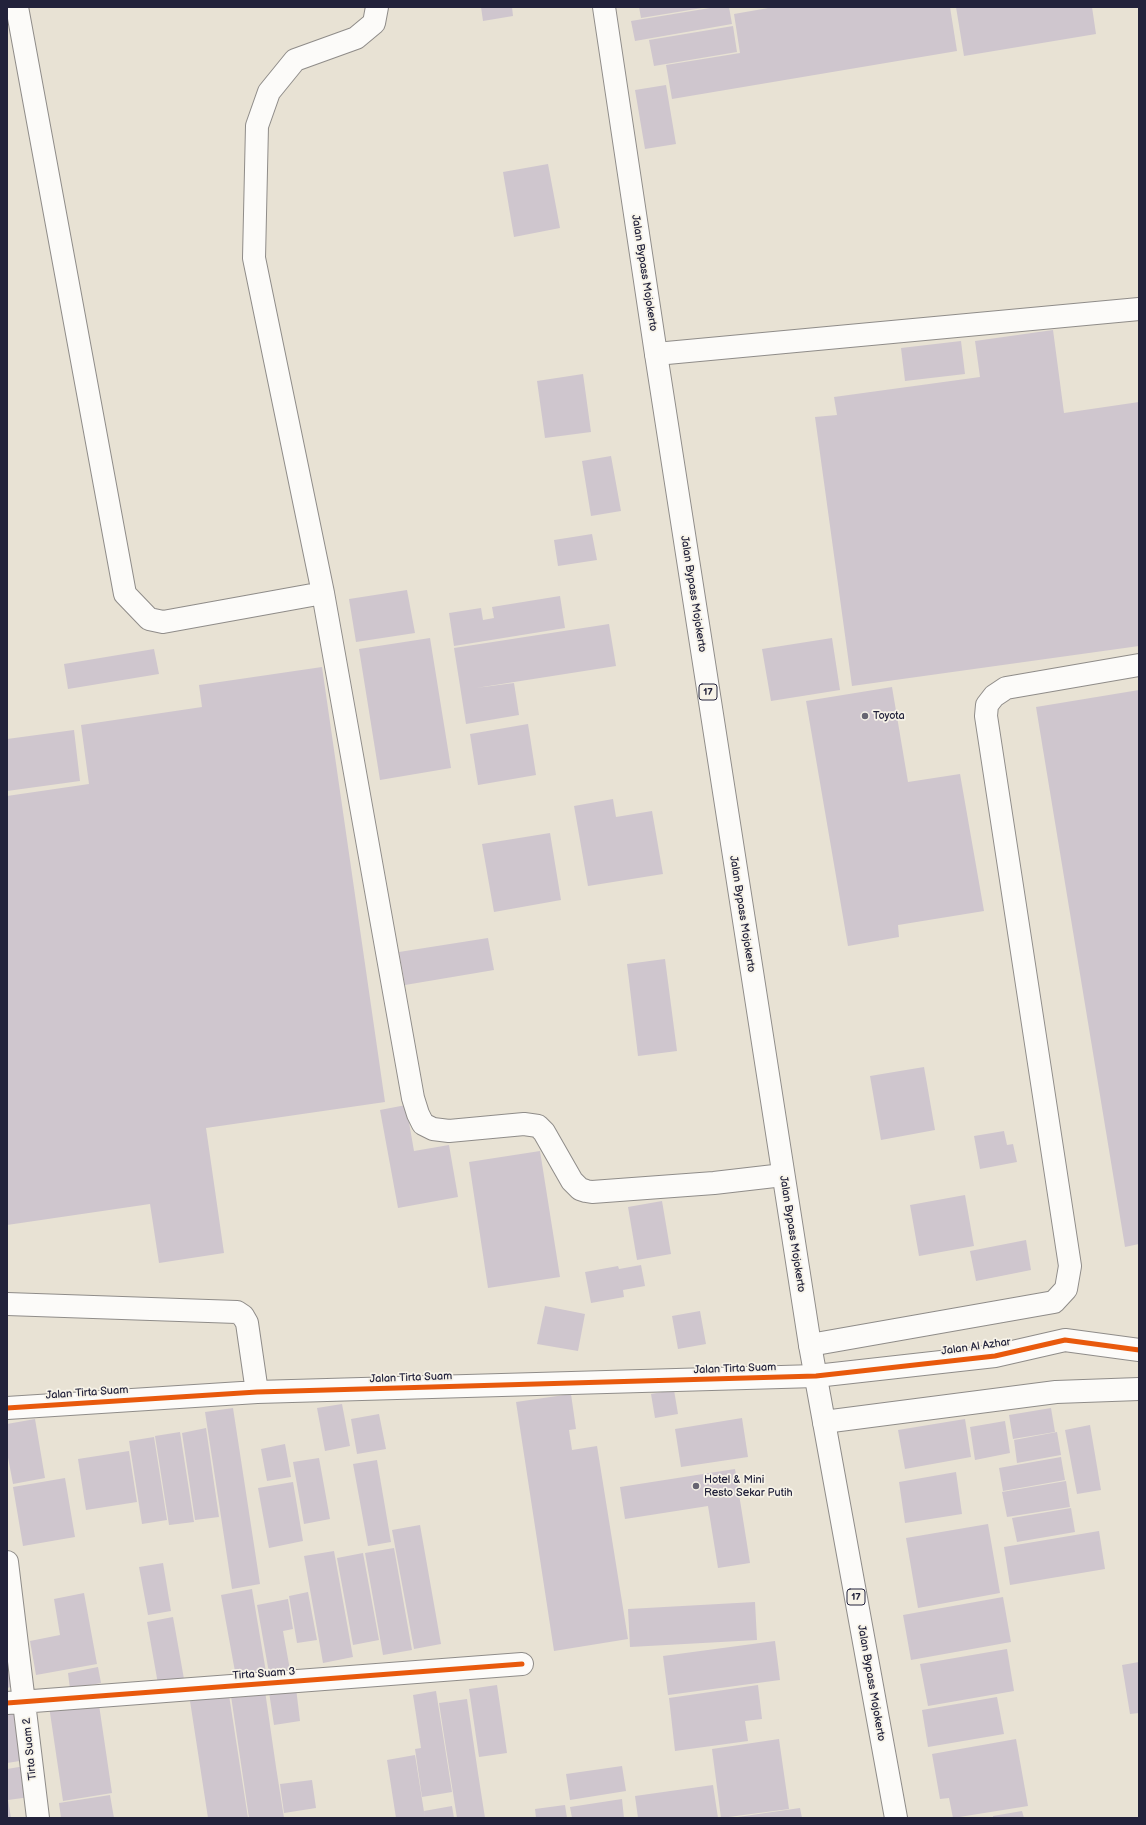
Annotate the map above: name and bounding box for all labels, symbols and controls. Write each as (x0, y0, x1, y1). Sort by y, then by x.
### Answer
street label: Jalan Bypass Mojokerto (628, 214, 660, 332)
street label: Jalan Bypass Mojokerto (677, 535, 709, 653)
road number: 17 (699, 684, 717, 700)
place label: Toyota (873, 709, 905, 723)
marker: Toyota (860, 711, 870, 721)
street label: Jalan Bypass Mojokerto (726, 855, 758, 973)
street label: Jalan Bypass Mojokerto (776, 1175, 808, 1293)
street label: Jalan Al Azhar (940, 1336, 1012, 1358)
street label: Jalan Tirta Suam (693, 1361, 777, 1377)
street label: Jalan Tirta Suam (369, 1370, 453, 1386)
street label: Jalan Tirta Suam (45, 1384, 129, 1402)
place label: Hotel & Mini Resto Sekar Putih (704, 1473, 793, 1499)
marker: Hotel & Mini Resto Sekar Putih (691, 1481, 701, 1491)
road number: 17 (847, 1589, 865, 1605)
street label: Jalan Bypass Mojokerto (854, 1624, 888, 1742)
street label: Tirta Suam 3 (232, 1665, 296, 1683)
street label: Tirta Suam 2 (20, 1717, 40, 1781)

